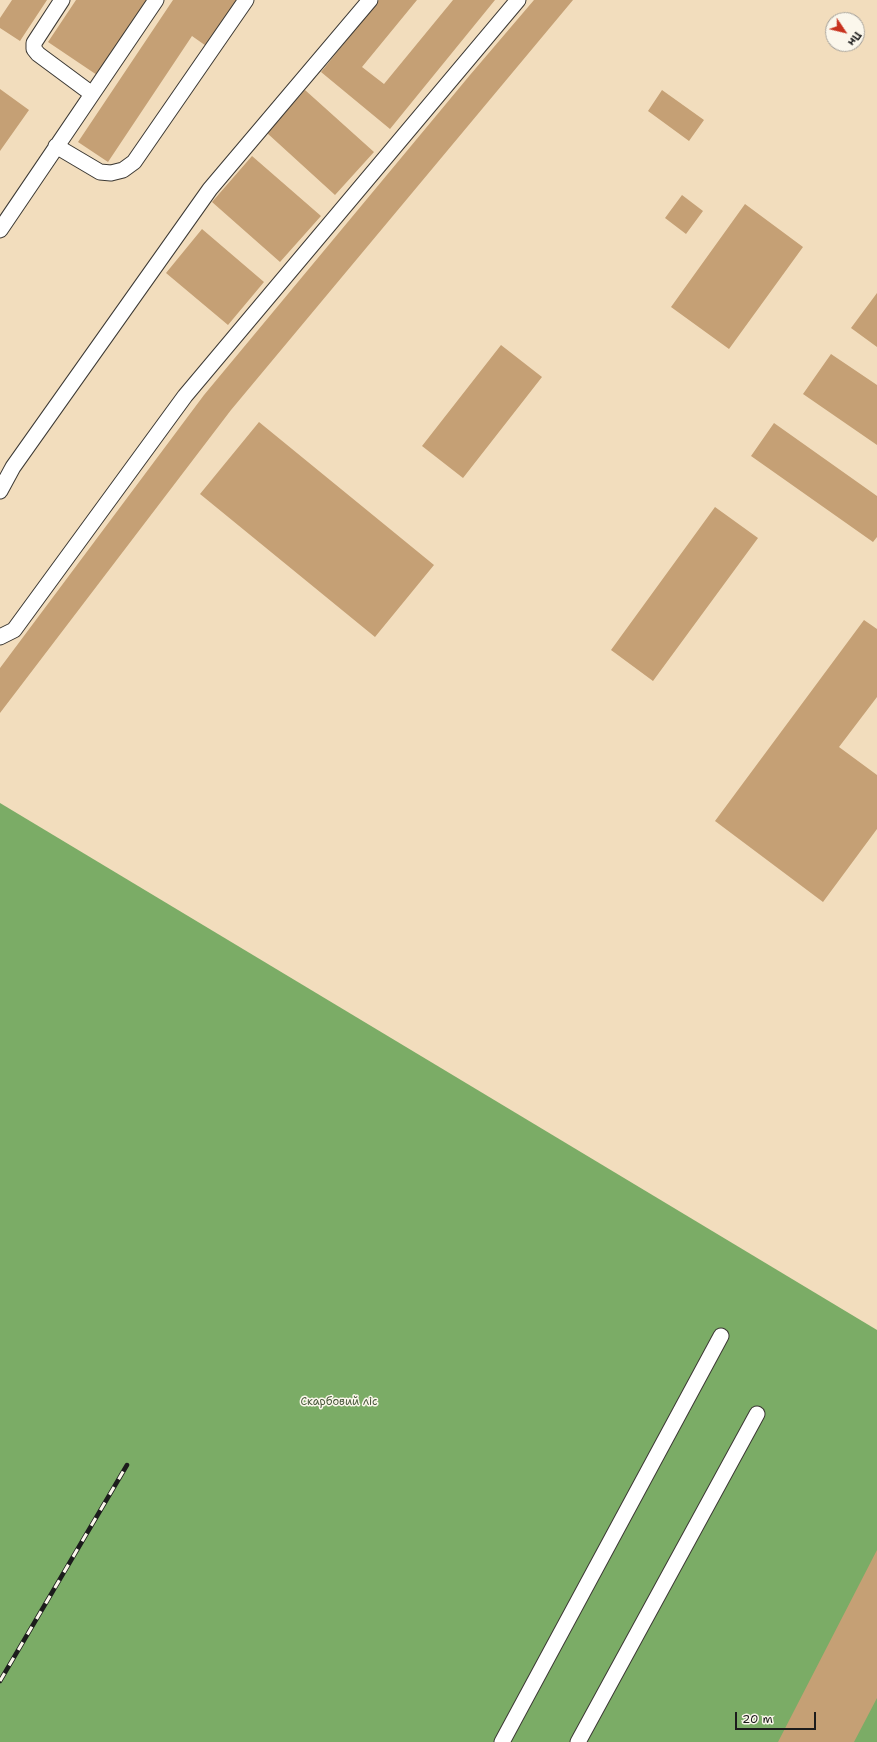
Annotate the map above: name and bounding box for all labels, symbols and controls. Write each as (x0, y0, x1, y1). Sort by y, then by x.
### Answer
north arrow (825, 12, 865, 52)
text: Пн (844, 28, 865, 49)
park label: Скарбовий ліс (301, 1395, 377, 1409)
scale bar (737, 1704, 818, 1730)
text: 20 m (742, 1711, 773, 1727)

